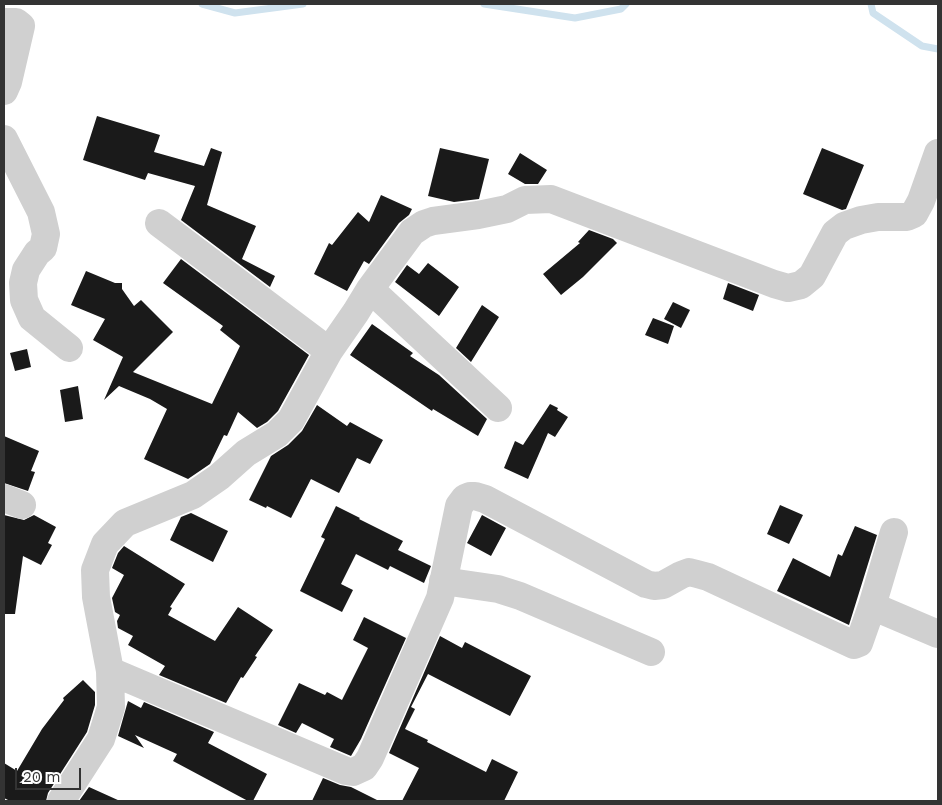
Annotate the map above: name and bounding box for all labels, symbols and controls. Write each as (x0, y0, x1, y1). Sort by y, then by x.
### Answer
scale bar (18, 758, 84, 790)
text: 20 m (23, 768, 61, 786)

